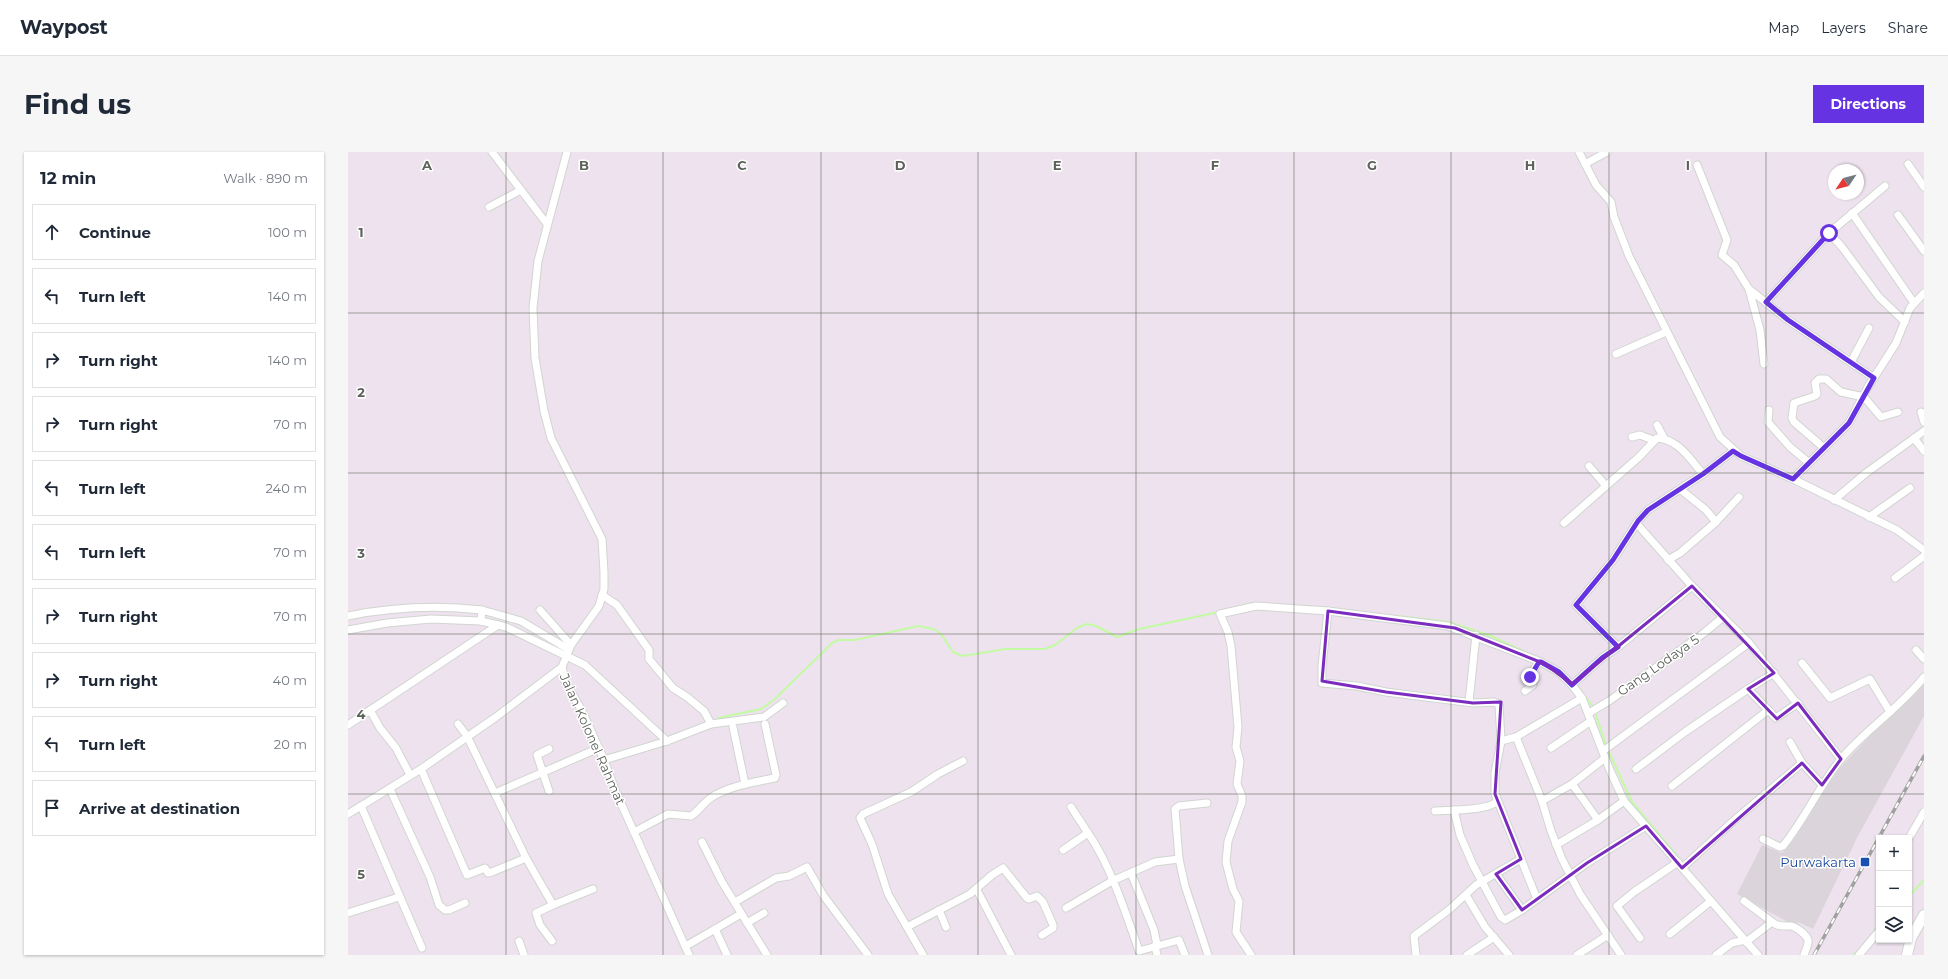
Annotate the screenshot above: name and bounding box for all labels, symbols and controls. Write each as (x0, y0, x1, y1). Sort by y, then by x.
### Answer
text: Waypost (20, 16, 108, 39)
text: Map (1768, 19, 1799, 37)
text: Layers (1821, 19, 1866, 37)
text: Share (1888, 19, 1928, 37)
button: Directions (1813, 85, 1924, 123)
text: Find us (24, 87, 131, 121)
text: A (421, 157, 433, 173)
text: B (579, 157, 589, 173)
text: C (737, 157, 747, 173)
text: D (895, 157, 906, 173)
text: E (1053, 157, 1062, 173)
text: F (1211, 157, 1219, 173)
text: G (1367, 157, 1377, 173)
text: H (1525, 157, 1535, 173)
text: I (1686, 157, 1690, 173)
north arrow (1828, 164, 1864, 200)
text: 12 min (40, 168, 96, 188)
text: Walk · 890 m (223, 170, 308, 186)
icon: ahead (41, 221, 63, 243)
text: Continue (79, 223, 151, 242)
text: 100 m (268, 224, 307, 240)
text: 1 (358, 224, 364, 240)
route start (1820, 224, 1838, 242)
icon: left (41, 285, 63, 307)
text: Turn left (79, 287, 146, 306)
text: 140 m (268, 288, 307, 304)
icon: right (41, 349, 63, 371)
text: Turn right (79, 351, 158, 370)
text: 140 m (268, 352, 307, 368)
text: 2 (357, 384, 365, 400)
icon: right (41, 413, 63, 435)
text: Turn right (79, 415, 158, 434)
text: 70 m (274, 416, 307, 432)
icon: left (41, 477, 63, 499)
text: Turn left (79, 479, 146, 498)
text: 240 m (266, 480, 307, 496)
icon: left (41, 541, 63, 563)
text: Turn left (79, 543, 146, 562)
text: 70 m (274, 544, 307, 560)
text: 3 (356, 545, 365, 561)
icon: right (41, 605, 63, 627)
text: Turn right (79, 607, 158, 626)
text: 70 m (274, 608, 307, 624)
street label: Gang Lodaya 5 (1614, 631, 1702, 699)
route end (1521, 668, 1539, 686)
icon: right (41, 669, 63, 691)
street label: Jalan Kolonel Rahmat (556, 670, 629, 807)
text: Turn right (79, 671, 158, 690)
text: 40 m (273, 672, 307, 688)
text: 4 (357, 706, 366, 722)
icon: left (41, 733, 63, 755)
text: Turn left (79, 735, 146, 754)
text: 20 m (274, 736, 307, 752)
icon: arrive (41, 797, 63, 819)
text: Arrive at destination (79, 799, 240, 818)
map controls (1876, 835, 1912, 943)
button: + (1876, 835, 1912, 871)
place label: Purwakarta (1780, 854, 1856, 870)
marker: Purwakarta (1859, 856, 1871, 868)
text: 5 (357, 866, 365, 882)
button: − (1876, 871, 1912, 907)
button: layers (1876, 907, 1912, 943)

